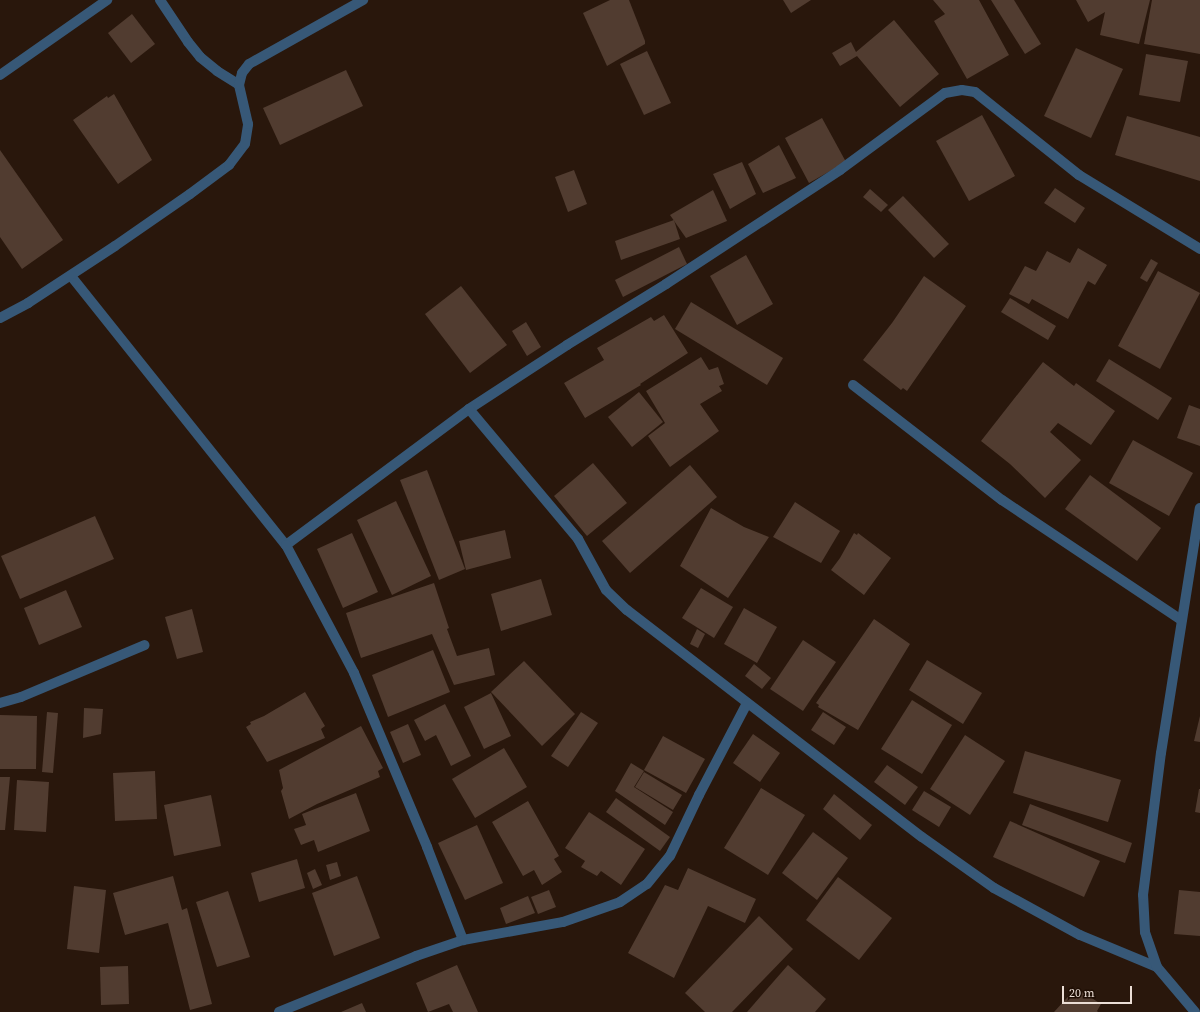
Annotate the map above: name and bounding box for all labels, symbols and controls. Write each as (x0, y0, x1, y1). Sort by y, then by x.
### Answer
scale bar (1064, 978, 1134, 1004)
text: 20 m (1069, 985, 1095, 1001)

